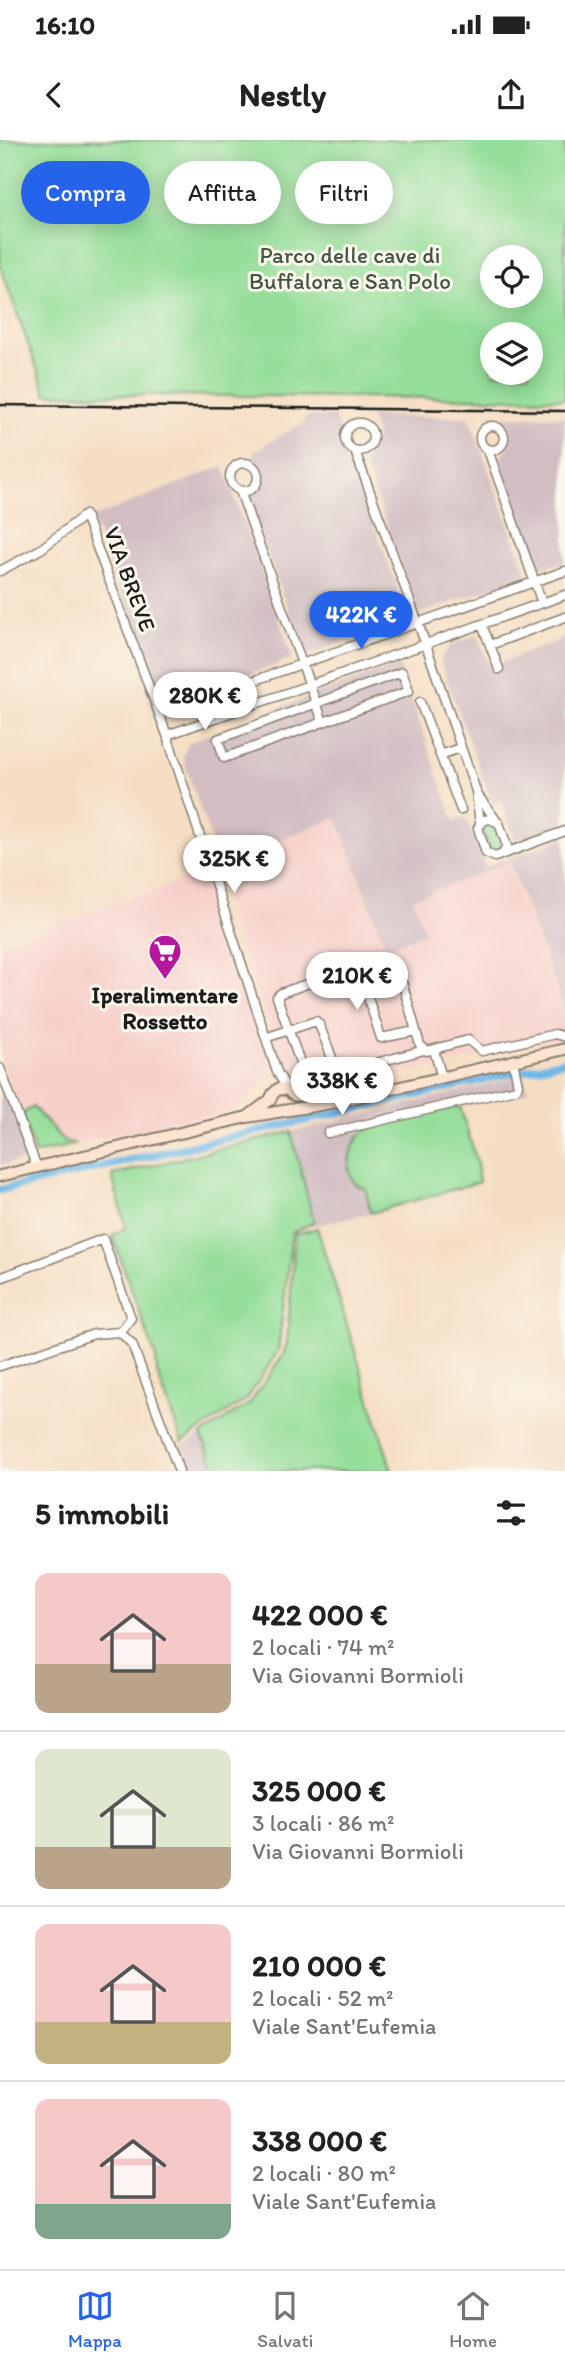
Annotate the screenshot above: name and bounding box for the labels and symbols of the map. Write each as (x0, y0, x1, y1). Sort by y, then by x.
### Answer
park label: Parco delle cave di Buffalora e San Polo (249, 241, 451, 295)
street label: VIA BREVE (98, 523, 162, 635)
pin: 422K € (304, 592, 418, 651)
pin: 280K € (148, 672, 262, 732)
pin: 325K € (177, 836, 291, 895)
supermarket icon: Iperalimentare Rossetto (146, 932, 184, 981)
pin: 210K € (300, 952, 414, 1012)
place label: Iperalimentare Rossetto (92, 981, 238, 1035)
pin: 338K € (285, 1058, 399, 1117)

